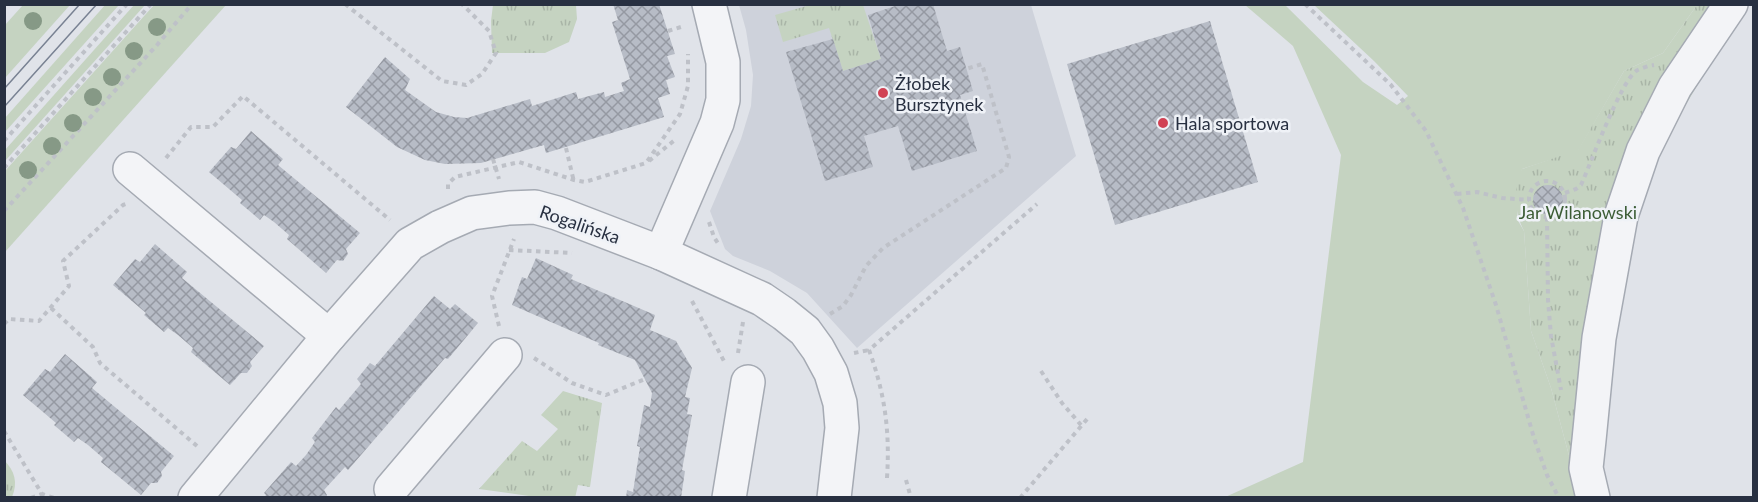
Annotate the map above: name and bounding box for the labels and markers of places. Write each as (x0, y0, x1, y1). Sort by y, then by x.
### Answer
place label: Żłobek Bursztynek (895, 72, 984, 115)
marker: Żłobek Bursztynek (876, 86, 890, 100)
place label: Hala sportowa (1175, 112, 1289, 134)
marker: Hala sportowa (1156, 116, 1170, 130)

